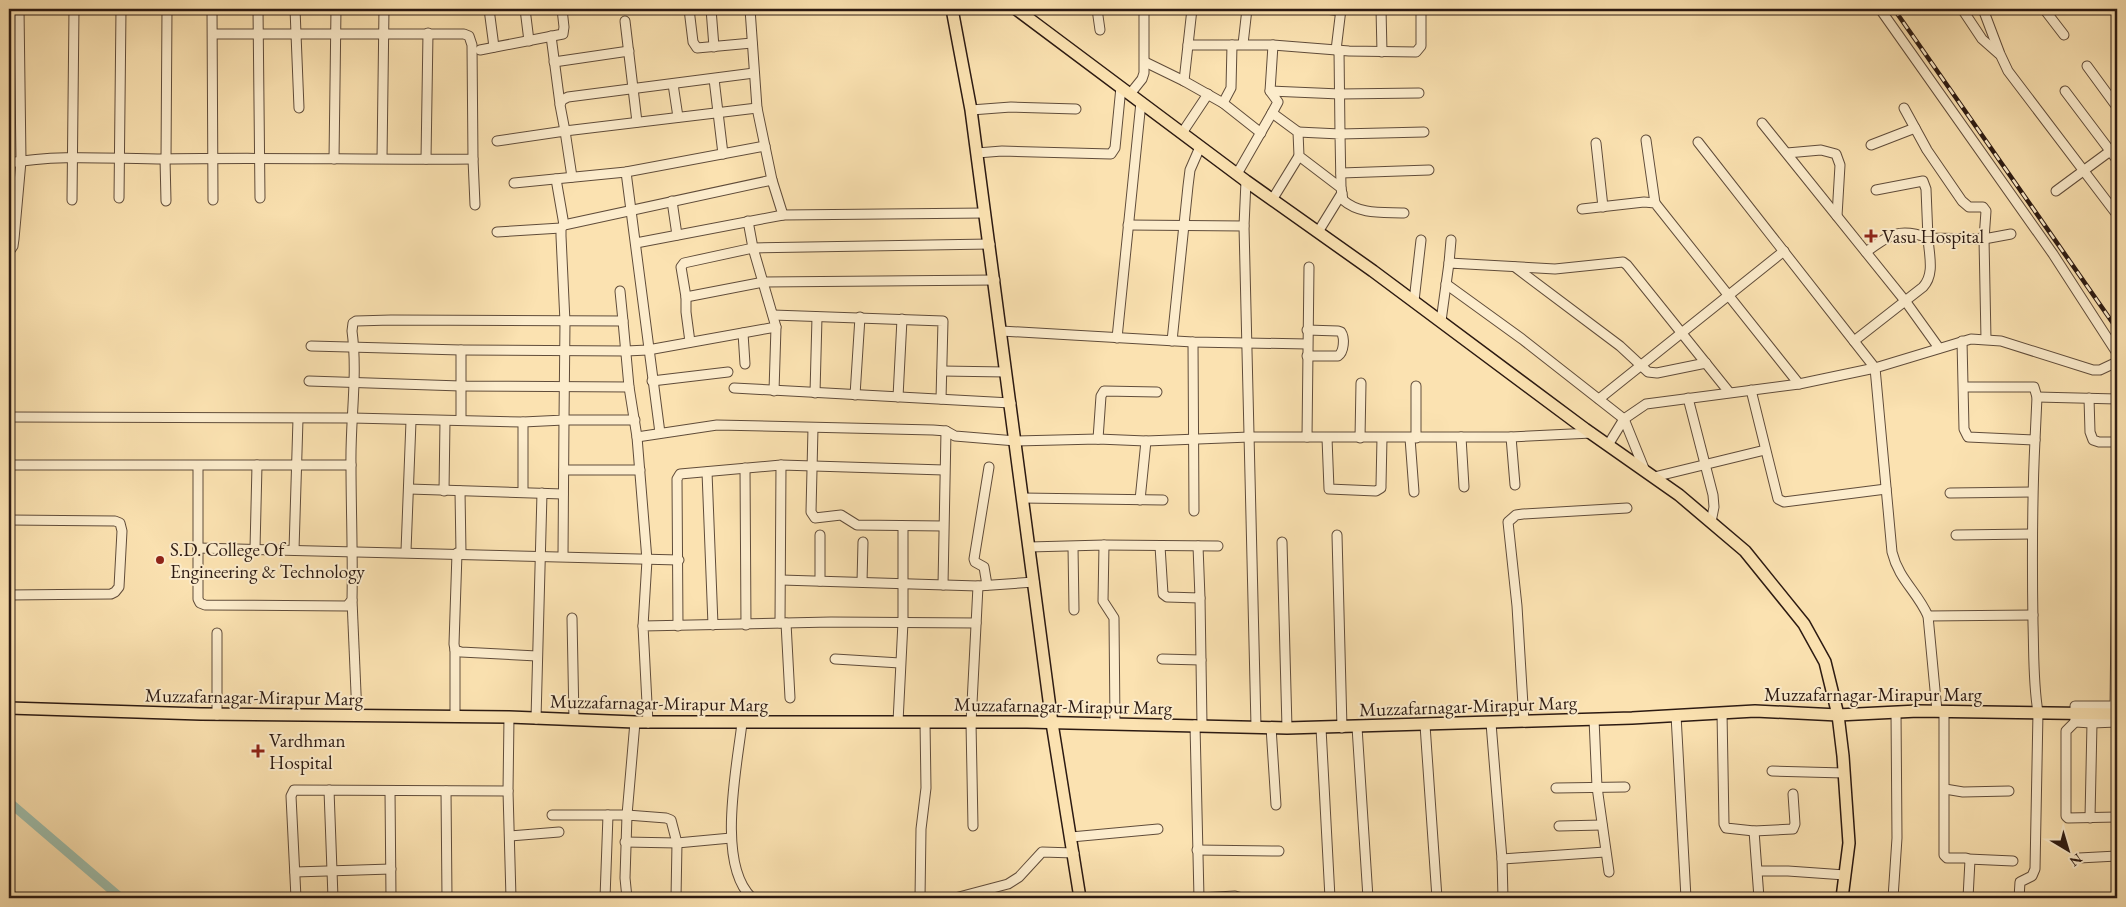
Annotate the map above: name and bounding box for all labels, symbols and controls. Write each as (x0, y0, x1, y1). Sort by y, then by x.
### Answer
place label: Vasu Hospital (1882, 224, 1984, 249)
marker: Vasu Hospital (1864, 229, 1878, 243)
place label: S.D. College Of Engineering & Technology (170, 537, 365, 584)
marker: S.D. College Of Engineering & Technology (154, 554, 166, 566)
street label: Muzzafarnagar-Mirapur Marg (1764, 682, 1983, 707)
street label: Muzzafarnagar-Mirapur Marg (145, 683, 364, 711)
street label: Muzzafarnagar-Mirapur Marg (550, 689, 769, 717)
street label: Muzzafarnagar-Mirapur Marg (1359, 690, 1578, 722)
street label: Muzzafarnagar-Mirapur Marg (954, 692, 1173, 720)
place label: Vardhman Hospital (269, 728, 346, 775)
marker: Vardhman Hospital (251, 744, 265, 758)
north arrow (2044, 824, 2094, 874)
text: N (2065, 850, 2086, 871)

